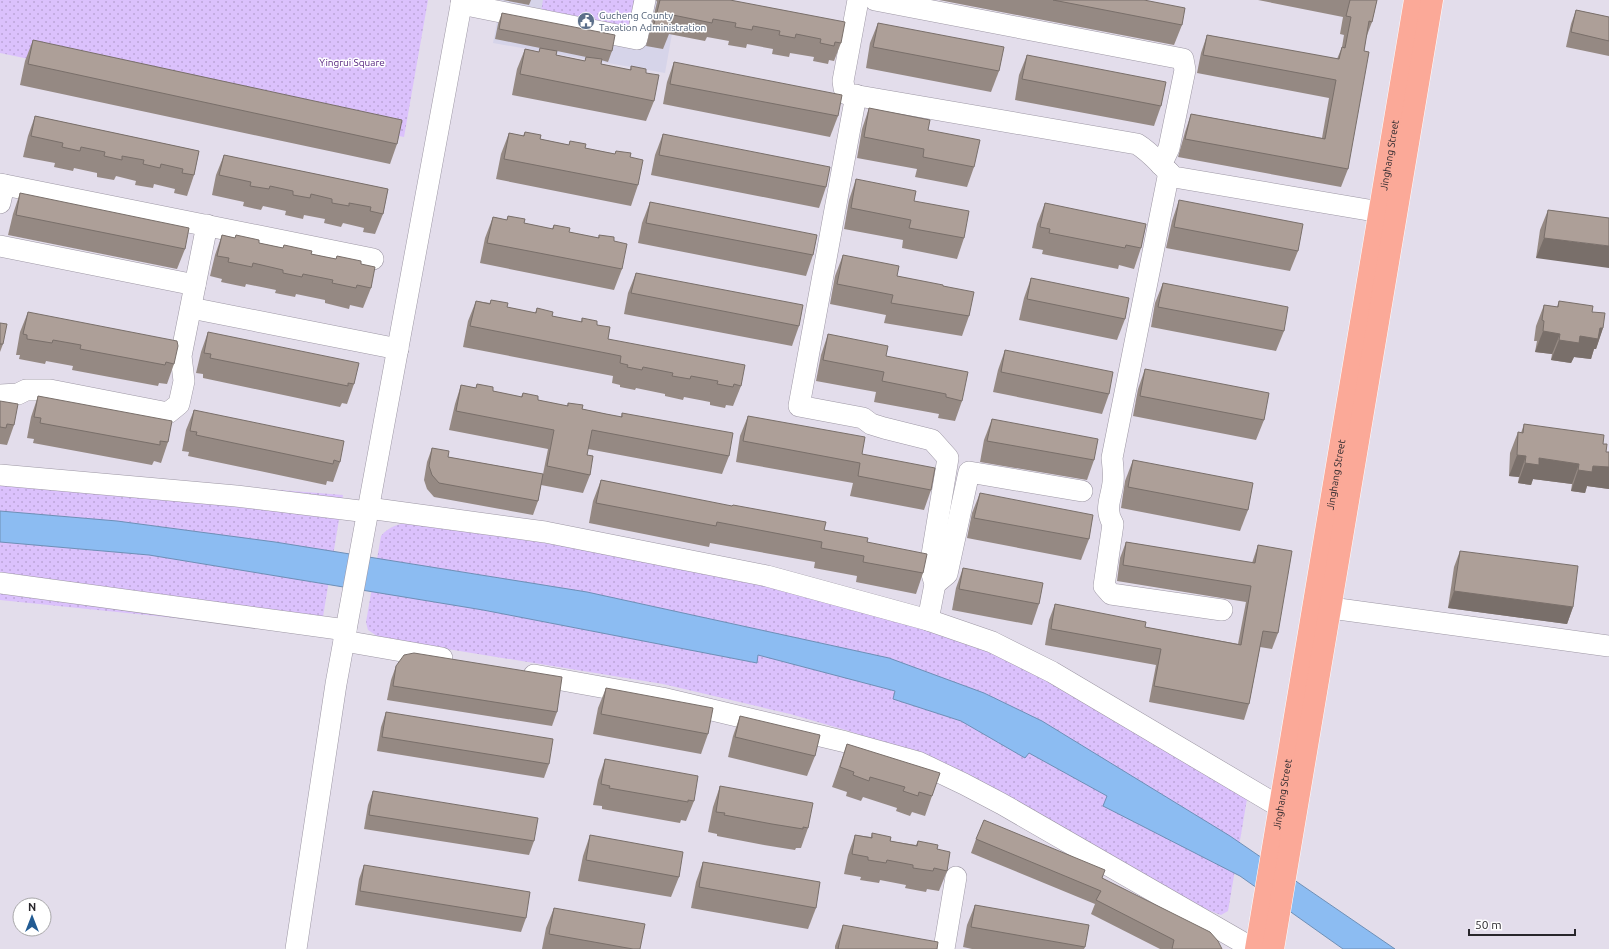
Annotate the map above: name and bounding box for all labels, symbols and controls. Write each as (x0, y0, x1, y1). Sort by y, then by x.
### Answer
place label: Gucheng County Taxation Administration (599, 10, 706, 33)
public building icon: Gucheng County Taxation Administration (576, 11, 596, 31)
park label: Yingrui Square (319, 57, 385, 68)
street label: Jinghang Street (1378, 119, 1400, 191)
street label: Jinghang Street (1324, 438, 1347, 511)
street label: Jinghang Street (1271, 758, 1293, 830)
north arrow (12, 897, 52, 937)
text: N (28, 901, 36, 913)
scale bar (1469, 911, 1575, 937)
text: 50 m (1475, 918, 1502, 931)

